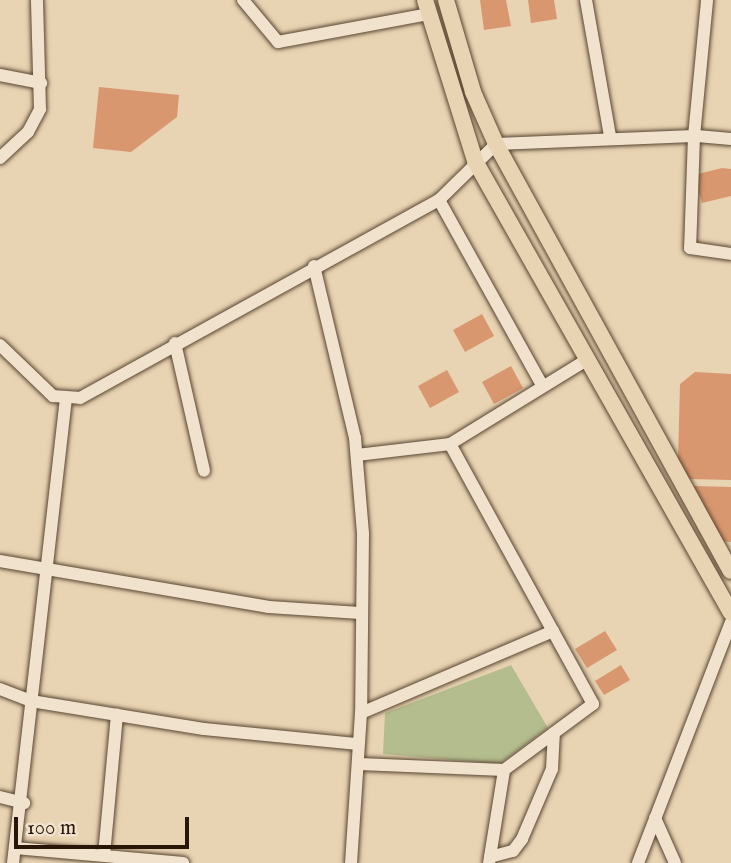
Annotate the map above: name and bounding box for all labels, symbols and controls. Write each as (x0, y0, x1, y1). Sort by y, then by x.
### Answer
scale bar (18, 804, 192, 848)
text: 100 m (27, 815, 76, 842)

